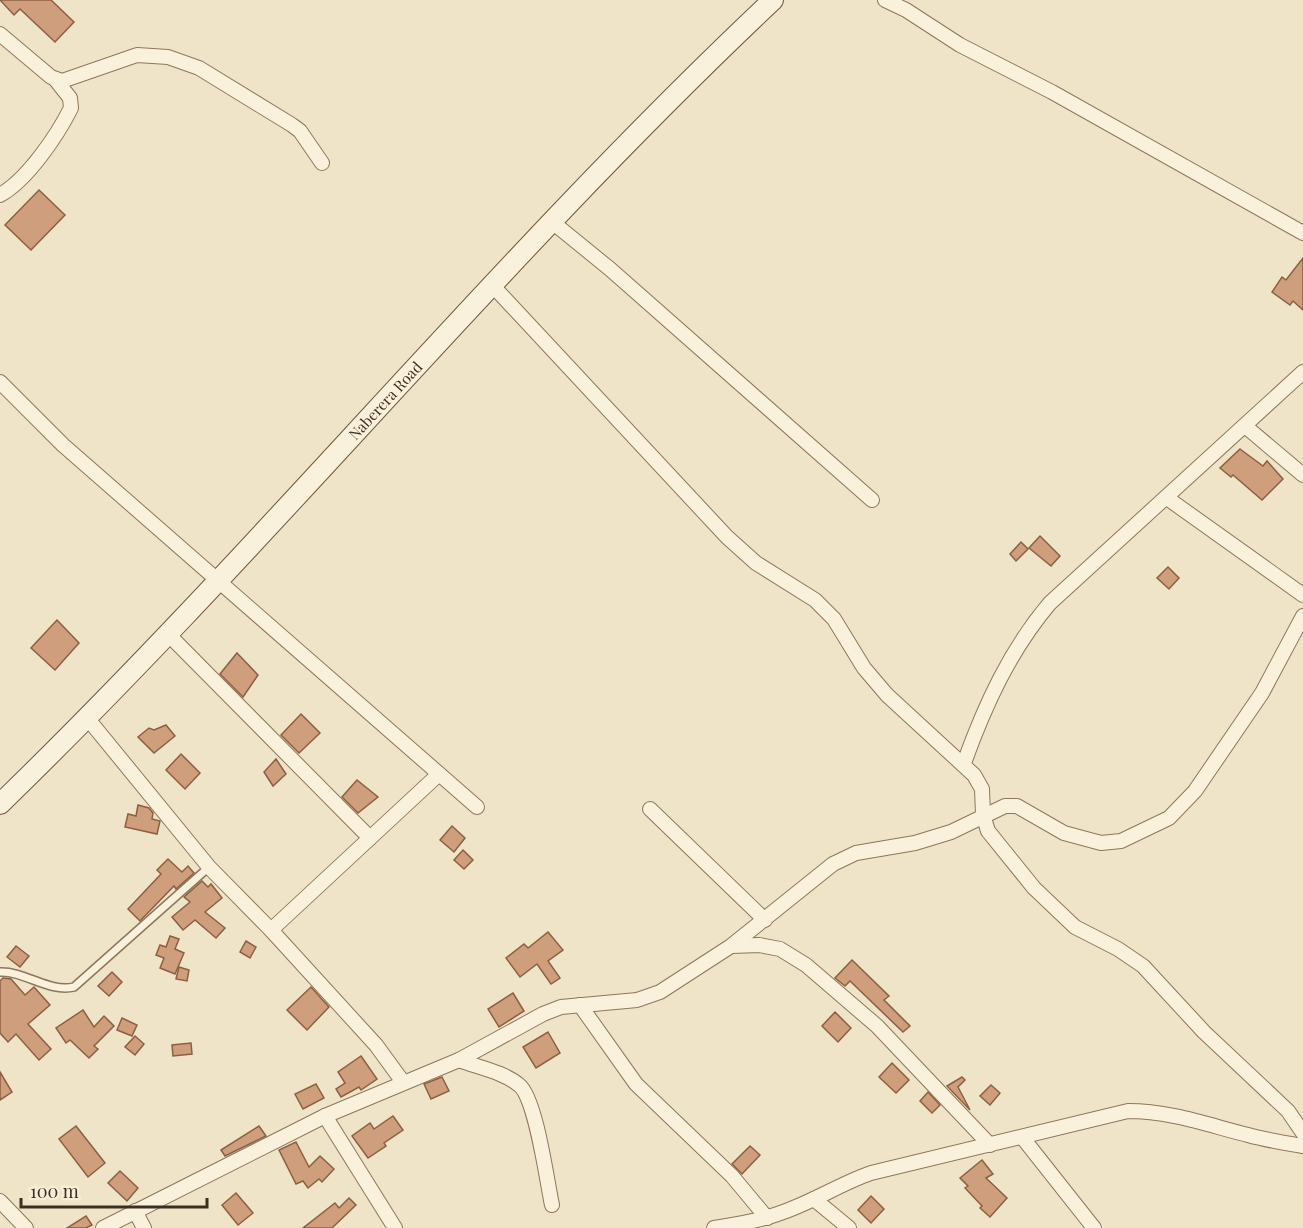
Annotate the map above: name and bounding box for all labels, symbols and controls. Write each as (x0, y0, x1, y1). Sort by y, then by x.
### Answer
street label: Naberera Road (344, 357, 426, 444)
scale bar (21, 1171, 207, 1209)
text: 100 m (30, 1179, 79, 1203)

